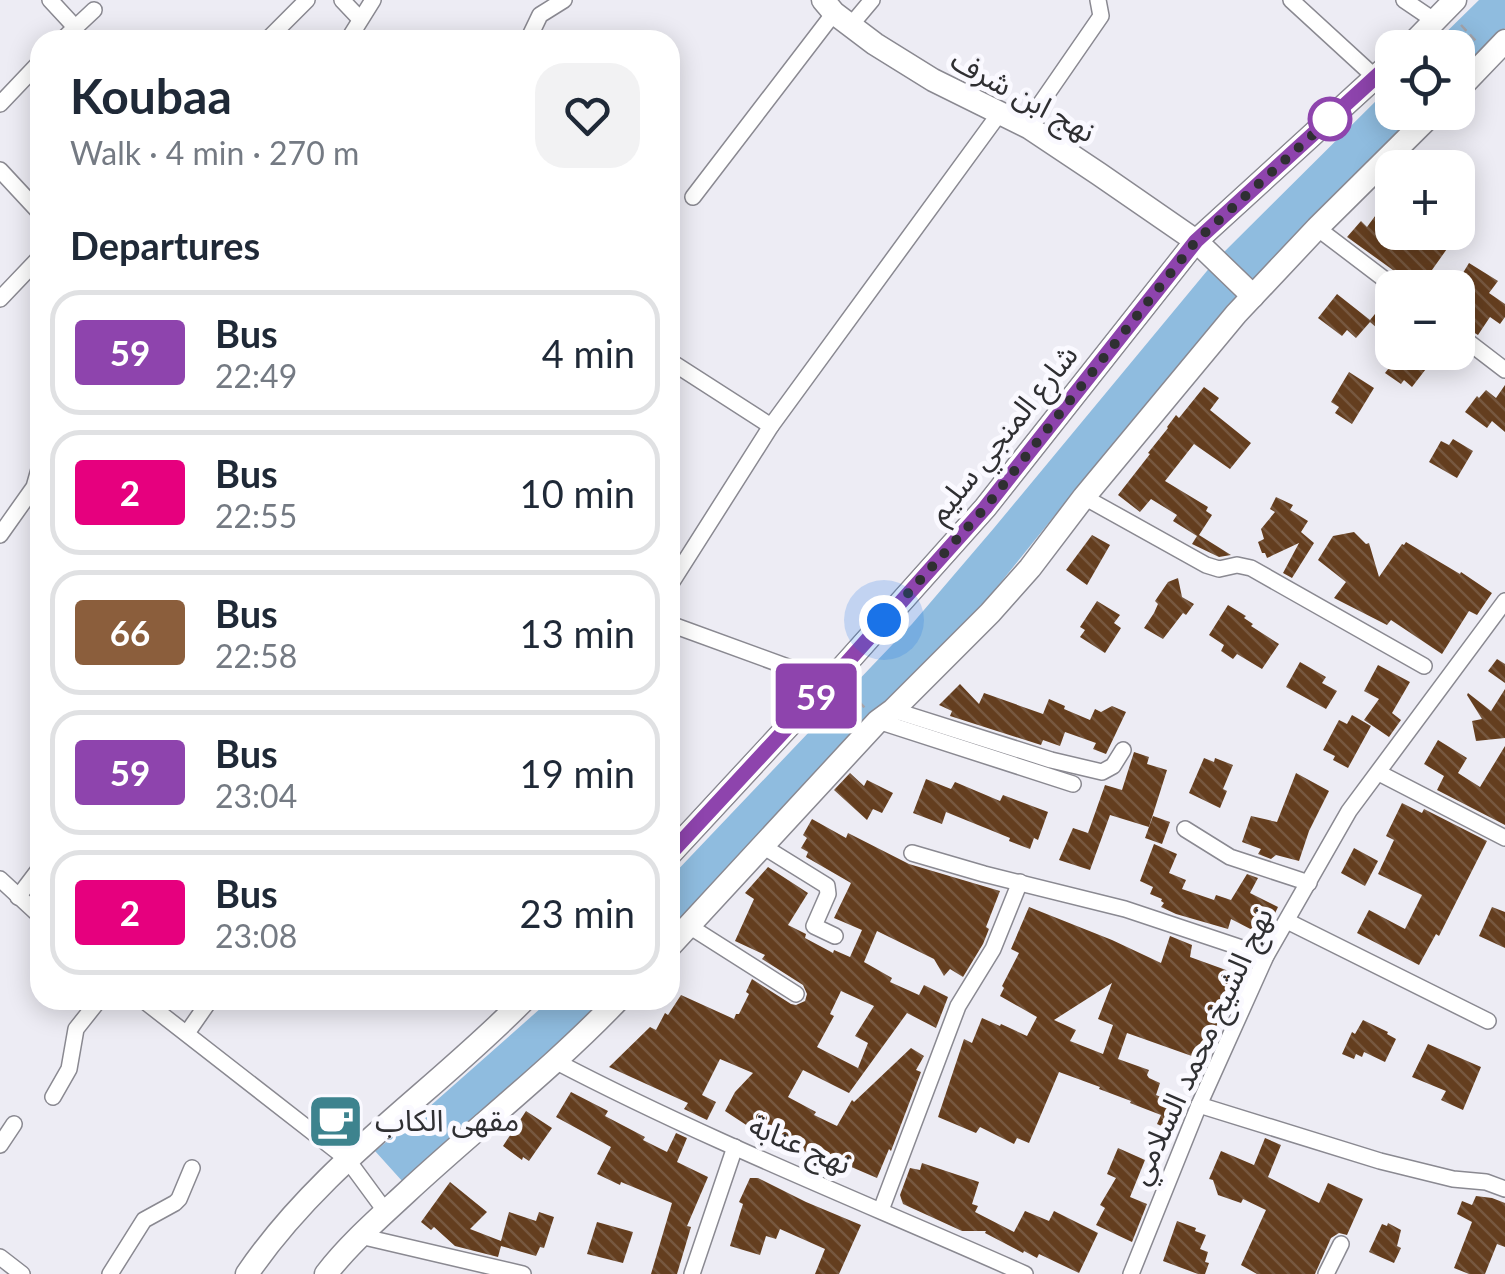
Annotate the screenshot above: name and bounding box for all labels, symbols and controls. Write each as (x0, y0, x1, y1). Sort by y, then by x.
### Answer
map controls (1375, 30, 1475, 370)
button: locate (1375, 30, 1475, 130)
street label: نهج ابن شرف (943, 40, 1102, 154)
button: heart (535, 63, 640, 168)
text: Koubaa (70, 67, 232, 124)
unlabelled marker (1309, 98, 1351, 140)
text: Walk · 4 min · 270 m (70, 133, 359, 172)
button: + (1375, 150, 1475, 250)
text: Departures (70, 222, 260, 268)
button: − (1375, 270, 1475, 370)
text: Bus (215, 310, 278, 356)
text: 4 min (542, 330, 635, 376)
text: 59 (110, 331, 150, 373)
street label: شارع المنجي سليم (919, 337, 1090, 533)
text: 22:49 (215, 356, 297, 395)
text: Bus (215, 450, 278, 496)
text: 10 min (520, 470, 635, 516)
text: 2 (120, 471, 140, 513)
text: 22:55 (215, 496, 297, 535)
text: Bus (215, 590, 278, 636)
your location (859, 595, 909, 645)
text: 13 min (520, 610, 635, 656)
text: 66 (110, 611, 150, 653)
text: 22:58 (215, 636, 297, 675)
line badge: 59 (771, 664, 861, 728)
text: 59 (796, 675, 836, 717)
text: Bus (215, 730, 278, 776)
text: 19 min (520, 750, 635, 796)
text: 59 (110, 751, 150, 793)
text: 23:04 (215, 776, 297, 815)
text: Bus (215, 870, 278, 916)
text: 23 min (520, 890, 635, 936)
text: 2 (120, 891, 140, 933)
street label: نهج الشيخ محمد السلامي (1119, 901, 1285, 1192)
text: 23:08 (215, 916, 297, 955)
cafe icon: مقهى الكاب (306, 1091, 366, 1151)
place label: مقهى الكاب (375, 1101, 519, 1138)
street label: نهج عنابة (742, 1106, 857, 1186)

